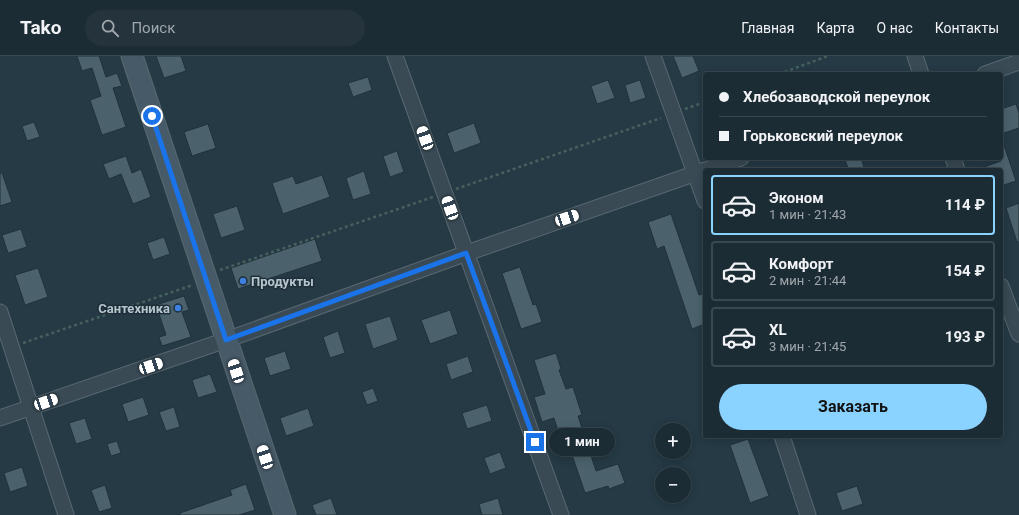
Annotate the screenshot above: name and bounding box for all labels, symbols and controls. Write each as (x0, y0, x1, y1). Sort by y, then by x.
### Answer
search box (85, 10, 365, 46)
text: Tako (20, 16, 61, 39)
icon: search (99, 17, 121, 39)
text: Поиск (131, 19, 175, 37)
text: Главная (741, 20, 794, 36)
text: Карта (816, 20, 855, 36)
text: О нас (877, 20, 913, 36)
text: Контакты (935, 20, 999, 36)
text: Хлебозаводской переулок (743, 88, 930, 106)
route start (143, 107, 161, 125)
car (415, 125, 435, 151)
text: Горьковский переулок (743, 127, 903, 145)
icon: car (721, 187, 757, 223)
text: Эконом (769, 189, 824, 207)
car (440, 195, 460, 221)
text: 114 ₽ (945, 196, 985, 214)
text: 1 мин · 21:43 (769, 207, 846, 222)
car (554, 208, 580, 228)
icon: car (721, 253, 757, 289)
text: Комфорт (769, 255, 833, 273)
text: 154 ₽ (945, 262, 985, 280)
text: 2 мин · 21:44 (769, 273, 846, 288)
place label: Продукты (251, 274, 314, 289)
marker: Продукты (238, 276, 248, 286)
place label: Сантехника (98, 301, 170, 316)
marker: Сантехника (173, 303, 183, 313)
icon: car (721, 319, 757, 355)
text: XL (769, 321, 787, 339)
text: 193 ₽ (945, 328, 985, 346)
text: 3 мин · 21:45 (769, 339, 846, 354)
car (138, 356, 164, 376)
car (227, 358, 245, 384)
button: Заказать (719, 384, 987, 430)
car (33, 392, 59, 412)
map controls (655, 423, 691, 503)
button: + (655, 423, 691, 459)
callout: 1 мин (549, 428, 615, 456)
route end (526, 433, 544, 451)
text: 1 мин (564, 434, 600, 449)
car (256, 444, 274, 470)
button: − (655, 467, 691, 503)

